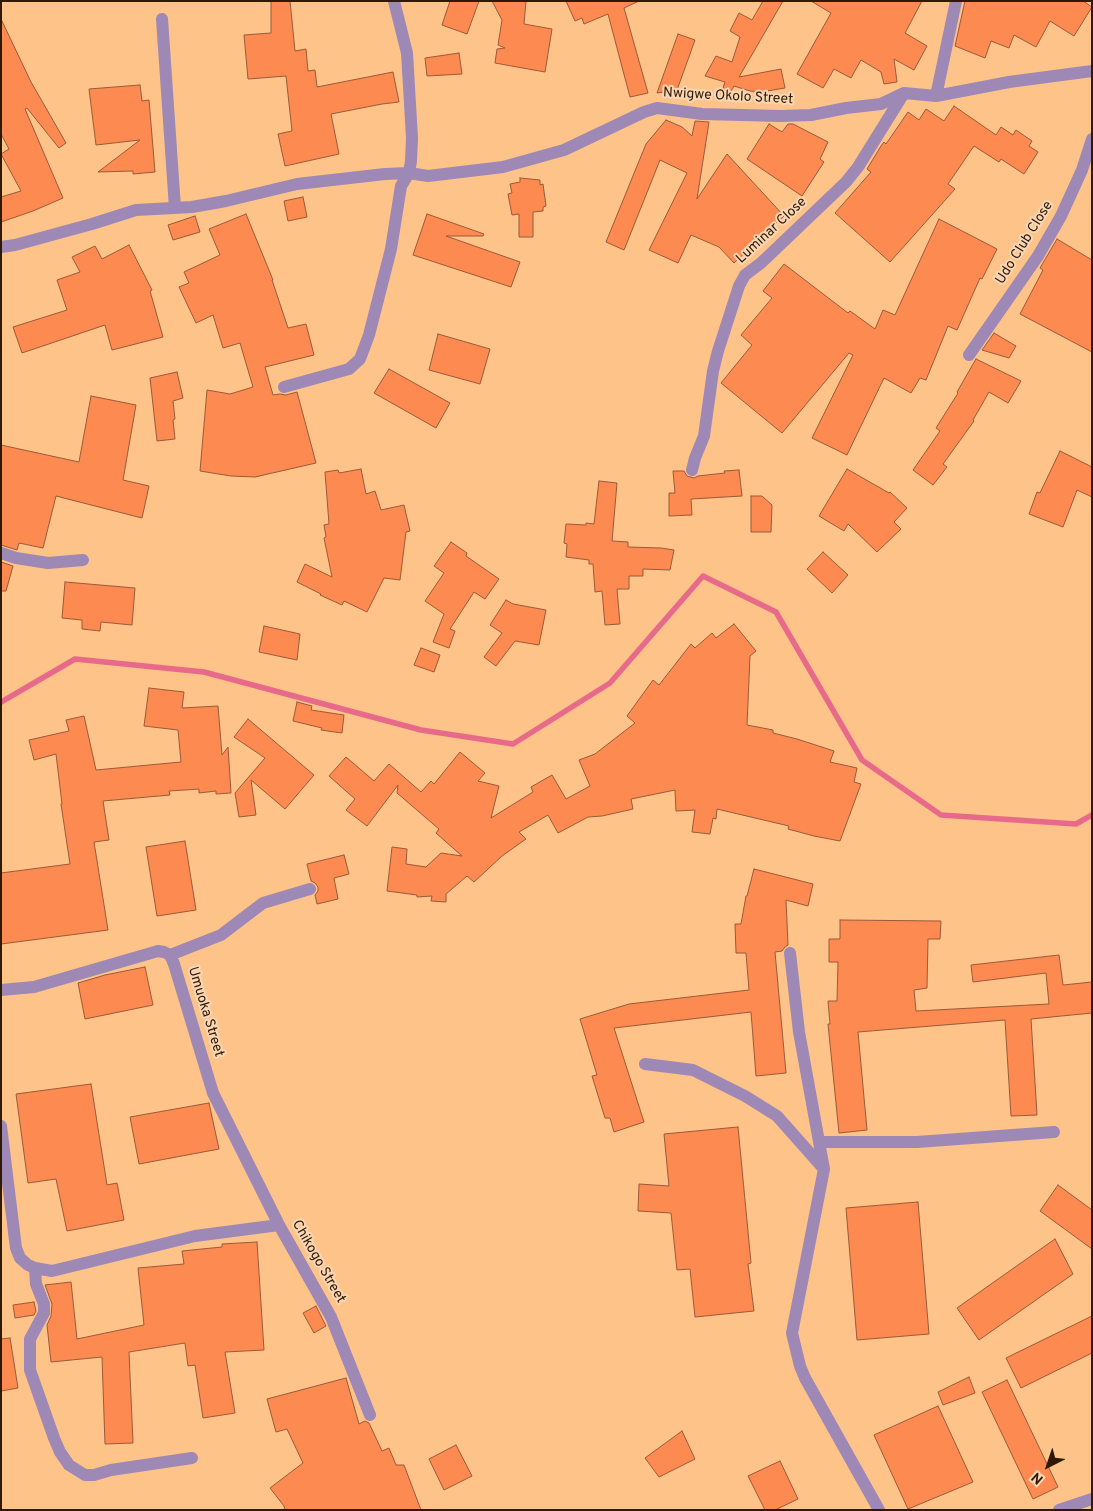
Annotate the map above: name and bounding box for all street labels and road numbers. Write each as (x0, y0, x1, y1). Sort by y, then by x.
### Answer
street label: Nwigwe Okolo Street (662, 85, 794, 109)
street label: Luminar Close (733, 194, 811, 268)
street label: Udo Club Close (993, 198, 1057, 288)
street label: Umuoka Street (183, 965, 227, 1059)
street label: Chikogo Street (287, 1218, 349, 1306)

